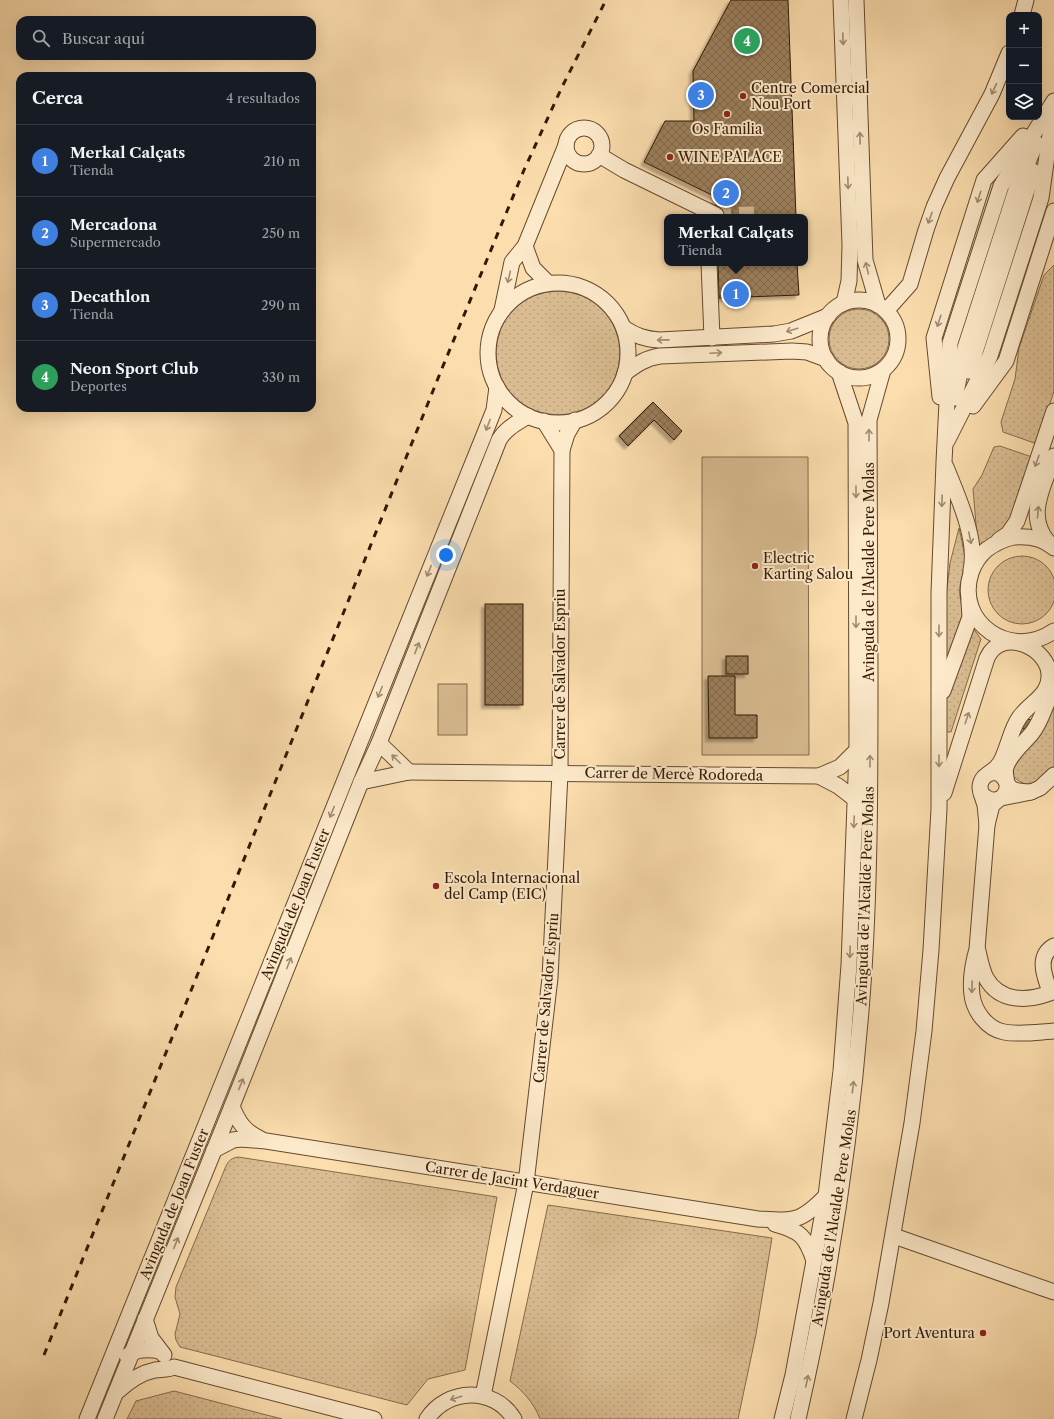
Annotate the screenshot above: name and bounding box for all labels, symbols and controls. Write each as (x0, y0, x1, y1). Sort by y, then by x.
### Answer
map controls (1006, 12, 1042, 120)
button: + (1006, 12, 1042, 48)
search box (16, 16, 316, 60)
pin: 4 (734, 26, 760, 56)
icon: search (30, 27, 52, 49)
text: Buscar aquí (62, 29, 145, 48)
one-way arrow (839, 32, 846, 45)
button: − (1006, 48, 1042, 84)
place label: Centre Comercial Nou Port (751, 79, 870, 113)
pin: 3 (688, 80, 714, 110)
one-way arrow (990, 83, 997, 95)
button: layers (1006, 84, 1042, 120)
text: Cerca (32, 88, 83, 108)
text: 4 resultados (226, 90, 300, 106)
marker: Centre Comercial Nou Port (738, 91, 748, 101)
marker: Os Familia (722, 109, 732, 119)
place label: Os Familia (692, 120, 763, 138)
one-way arrow (857, 132, 864, 145)
text: Merkal Calçats (70, 143, 185, 162)
place label: WINE PALACE (677, 148, 782, 166)
marker: WINE PALACE (665, 152, 675, 162)
text: 1 (42, 153, 48, 169)
text: 210 m (263, 153, 300, 169)
text: Tienda (70, 162, 114, 178)
one-way arrow (844, 176, 852, 189)
pin: 2 (713, 178, 739, 208)
one-way arrow (975, 190, 982, 203)
one-way arrow (926, 212, 934, 224)
popup (664, 214, 808, 266)
text: Mercadona (70, 215, 157, 234)
text: Merkal Calçats (678, 223, 794, 242)
text: 2 (41, 225, 49, 241)
text: 250 m (262, 225, 300, 241)
text: Supermercado (70, 234, 161, 250)
text: Tienda (678, 242, 722, 258)
one-way arrow (863, 262, 870, 275)
one-way arrow (505, 270, 513, 283)
pin: 1 (723, 279, 749, 309)
text: Decathlon (70, 287, 150, 306)
text: 3 (41, 297, 49, 313)
text: 290 m (261, 297, 300, 313)
text: Tienda (70, 306, 114, 322)
one-way arrow (935, 314, 942, 327)
one-way arrow (786, 327, 799, 334)
one-way arrow (657, 336, 670, 344)
one-way arrow (709, 350, 722, 357)
text: Neon Sport Club (70, 359, 199, 378)
text: 4 (41, 369, 49, 385)
text: 330 m (262, 369, 300, 385)
text: Deportes (70, 378, 127, 394)
one-way arrow (483, 418, 491, 430)
one-way arrow (865, 429, 873, 442)
one-way arrow (1033, 455, 1041, 467)
street label: Avinguda de l'Alcalde Pere Molas (860, 462, 878, 683)
one-way arrow (852, 485, 860, 498)
one-way arrow (939, 494, 946, 507)
one-way arrow (1034, 506, 1041, 519)
one-way arrow (966, 532, 974, 545)
your location (436, 545, 456, 565)
place label: Electric Karting Salou (763, 549, 854, 583)
marker: Electric Karting Salou (750, 561, 760, 571)
one-way arrow (424, 565, 432, 577)
street label: Carrer de Salvador Espriu (551, 588, 569, 759)
one-way arrow (852, 615, 860, 628)
one-way arrow (935, 624, 943, 637)
one-way arrow (413, 643, 421, 655)
one-way arrow (376, 685, 383, 697)
one-way arrow (964, 712, 971, 725)
one-way arrow (391, 754, 401, 764)
one-way arrow (935, 754, 943, 767)
one-way arrow (866, 755, 874, 768)
street label: Carrer de Mercè Rodoreda (585, 763, 764, 785)
street label: Avinguda de l'Alcalde Pere Molas (852, 786, 878, 1007)
one-way arrow (327, 806, 335, 818)
one-way arrow (851, 815, 858, 828)
street label: Avinguda de Joan Fuster (256, 826, 334, 983)
place label: Escola Internacional del Camp (EIC) (444, 869, 580, 903)
marker: Escola Internacional del Camp (EIC) (431, 881, 441, 891)
street label: Carrer de Salvador Espriu (530, 912, 562, 1084)
one-way arrow (846, 945, 853, 958)
one-way arrow (286, 958, 293, 970)
one-way arrow (968, 980, 976, 993)
one-way arrow (238, 1079, 245, 1091)
one-way arrow (849, 1081, 857, 1094)
street label: Avinguda de l'Alcalde Pere Molas (808, 1108, 860, 1329)
street label: Avinguda de Joan Fuster (135, 1126, 213, 1283)
street label: Carrer de Jacint Verdaguer (424, 1157, 600, 1203)
one-way arrow (172, 1238, 180, 1250)
place label: Port Aventura (883, 1324, 976, 1342)
marker: Port Aventura (978, 1328, 988, 1338)
one-way arrow (803, 1375, 811, 1388)
one-way arrow (450, 1394, 462, 1402)

